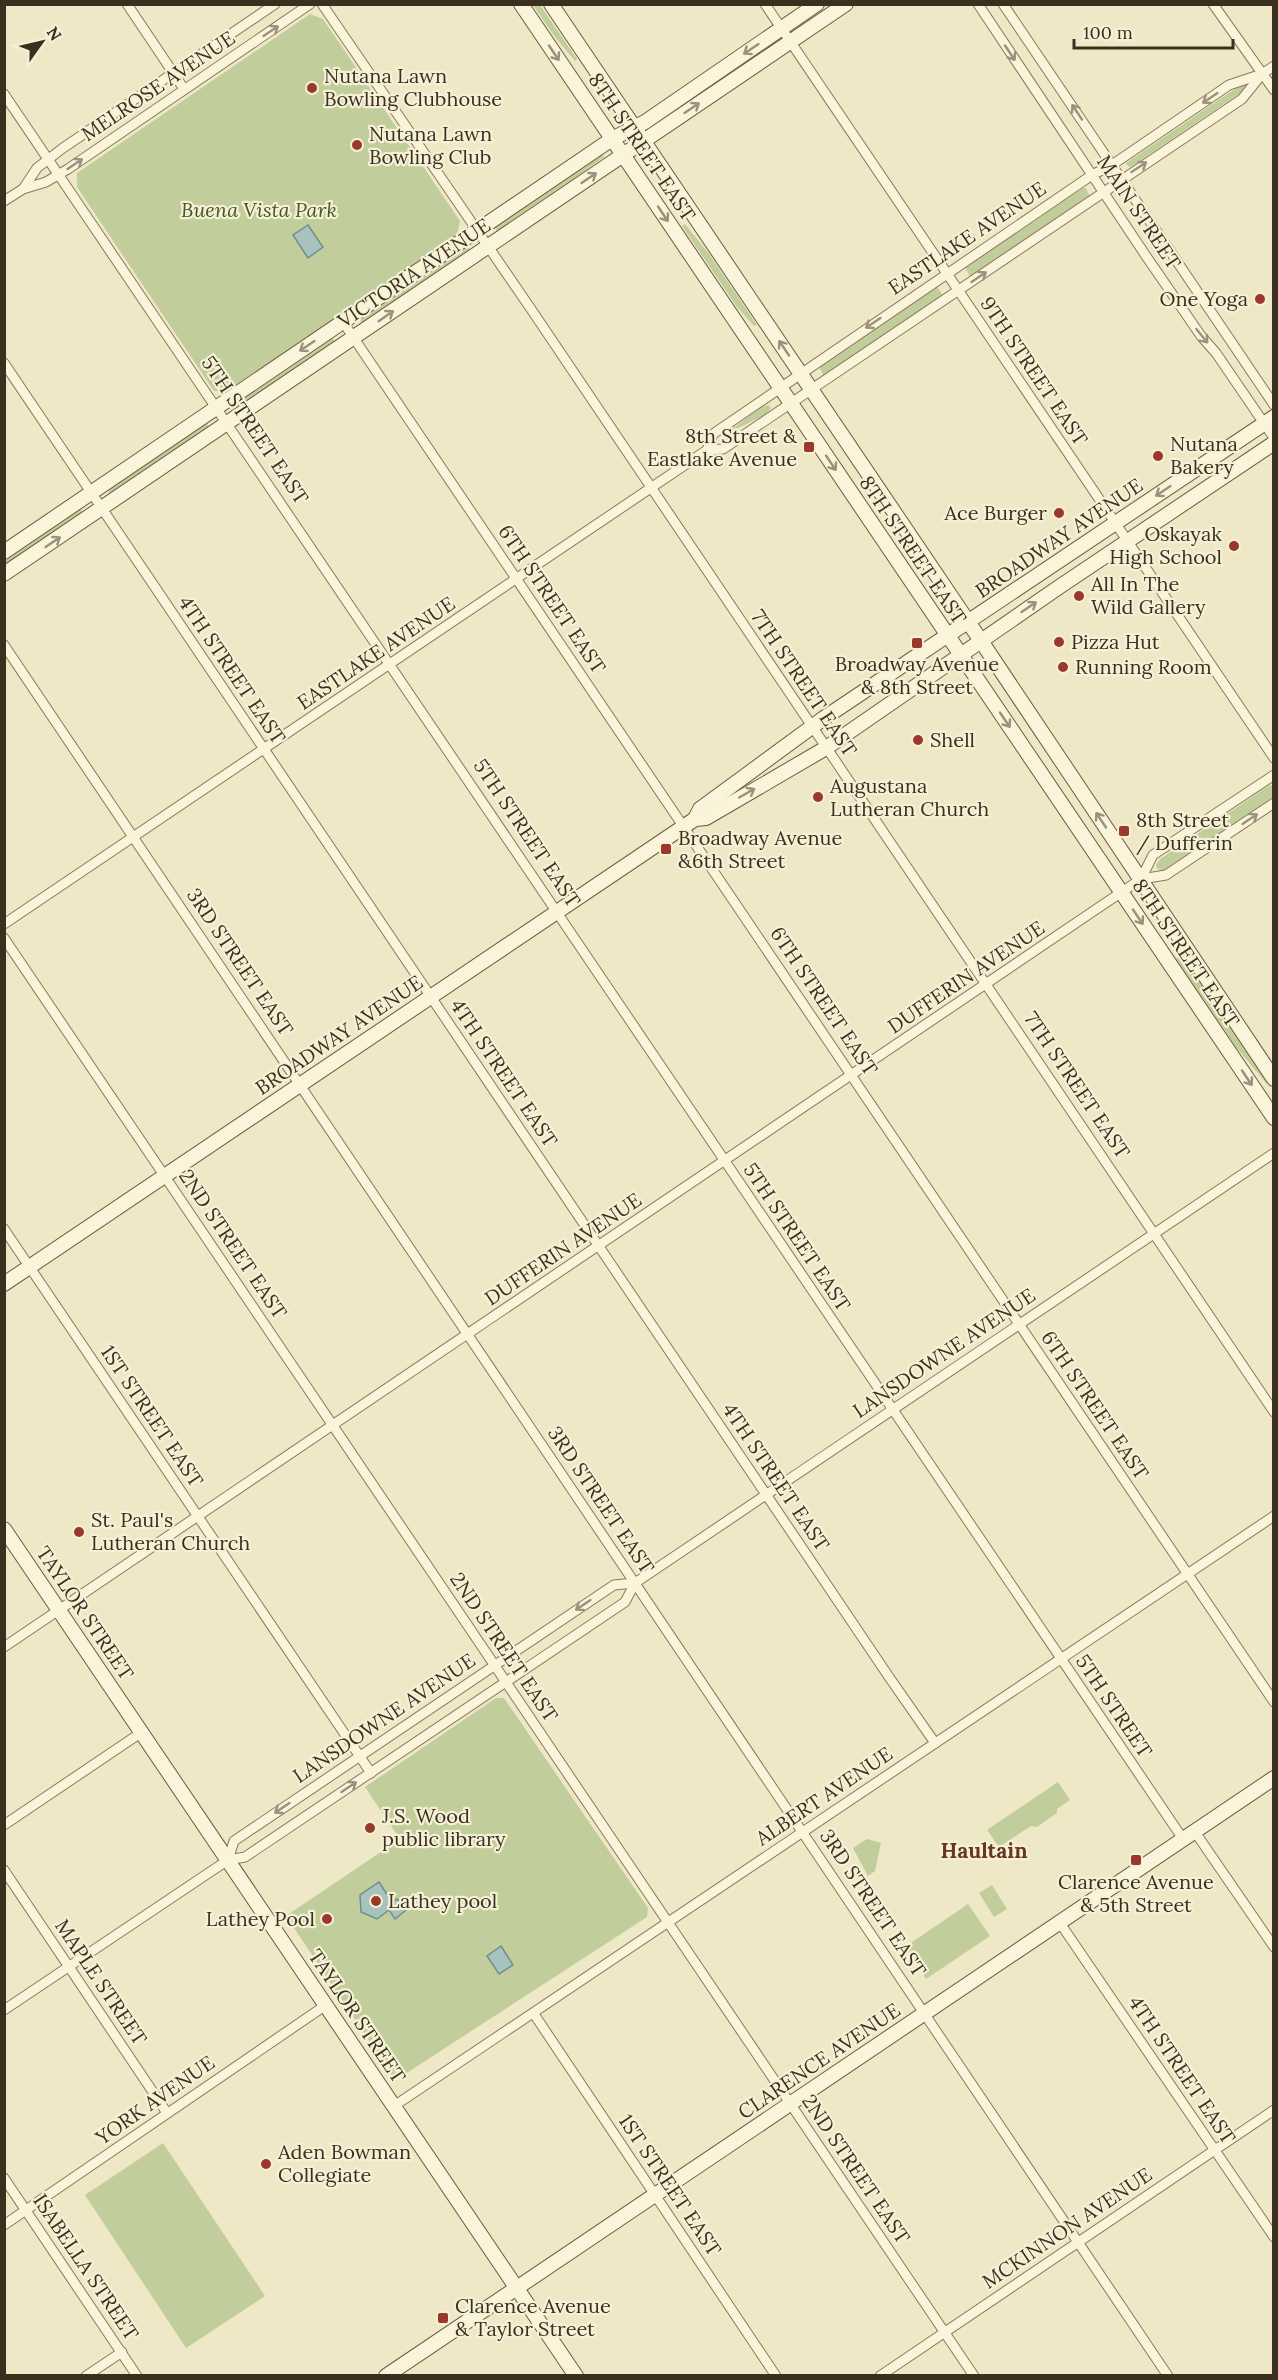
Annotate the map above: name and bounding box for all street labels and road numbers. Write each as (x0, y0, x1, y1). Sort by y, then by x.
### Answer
street label: MELROSE AVENUE (76, 25, 239, 146)
street label: 8TH STREET EAST (584, 68, 701, 226)
street label: MAIN STREET (1092, 150, 1187, 274)
street label: EASTLAKE AVENUE (883, 176, 1050, 300)
street label: VICTORIA AVENUE (332, 212, 495, 334)
street label: 9TH STREET EAST (975, 292, 1094, 450)
street label: 5TH STREET EAST (197, 351, 314, 509)
street label: 8TH STREET EAST (855, 471, 972, 629)
street label: BROADWAY AVENUE (970, 472, 1147, 603)
street label: 6TH STREET EAST (493, 520, 612, 678)
street label: 4TH STREET EAST (174, 591, 291, 749)
street label: EASTLAKE AVENUE (292, 591, 459, 715)
street label: 7TH STREET EAST (746, 605, 863, 761)
street label: 5TH STREET EAST (469, 754, 586, 912)
street label: 8TH STREET EAST (1128, 874, 1245, 1032)
street label: 3RD STREET EAST (182, 883, 299, 1040)
street label: DUFFERIN AVENUE (882, 915, 1049, 1038)
street label: 6TH STREET EAST (765, 922, 884, 1080)
street label: BROADWAY AVENUE (250, 969, 427, 1100)
street label: 4TH STREET EAST (446, 994, 563, 1152)
street label: 7TH STREET EAST (1019, 1007, 1136, 1163)
street label: 5TH STREET EAST (739, 1158, 856, 1316)
street label: 2ND STREET EAST (174, 1164, 293, 1323)
street label: DUFFERIN AVENUE (479, 1187, 646, 1310)
street label: LANSDOWNE AVENUE (848, 1282, 1040, 1423)
street label: 6TH STREET EAST (1036, 1326, 1155, 1484)
street label: 1ST STREET EAST (96, 1340, 209, 1491)
street label: 4TH STREET EAST (718, 1398, 835, 1556)
street label: 3RD STREET EAST (543, 1421, 660, 1578)
street label: TAYLOR STREET (31, 1541, 139, 1684)
street label: 2ND STREET EAST (445, 1567, 564, 1726)
street label: LANSDOWNE AVENUE (288, 1647, 480, 1788)
street label: 5TH STREET (1071, 1649, 1158, 1762)
street label: ALBERT AVENUE (750, 1741, 897, 1851)
street label: 3RD STREET EAST (815, 1824, 932, 1981)
street label: MAPLE STREET (50, 1914, 153, 2050)
street label: TAYLOR STREET (303, 1944, 411, 2087)
street label: 4TH STREET EAST (1124, 1991, 1241, 2149)
street label: CLARENCE AVENUE (733, 1997, 905, 2124)
street label: YORK AVENUE (90, 2049, 219, 2150)
street label: 2ND STREET EAST (797, 2089, 916, 2248)
street label: 1ST STREET EAST (614, 2109, 727, 2260)
street label: MCKINNON AVENUE (977, 2162, 1156, 2294)
street label: ISABELLA STREET (28, 2189, 145, 2345)

